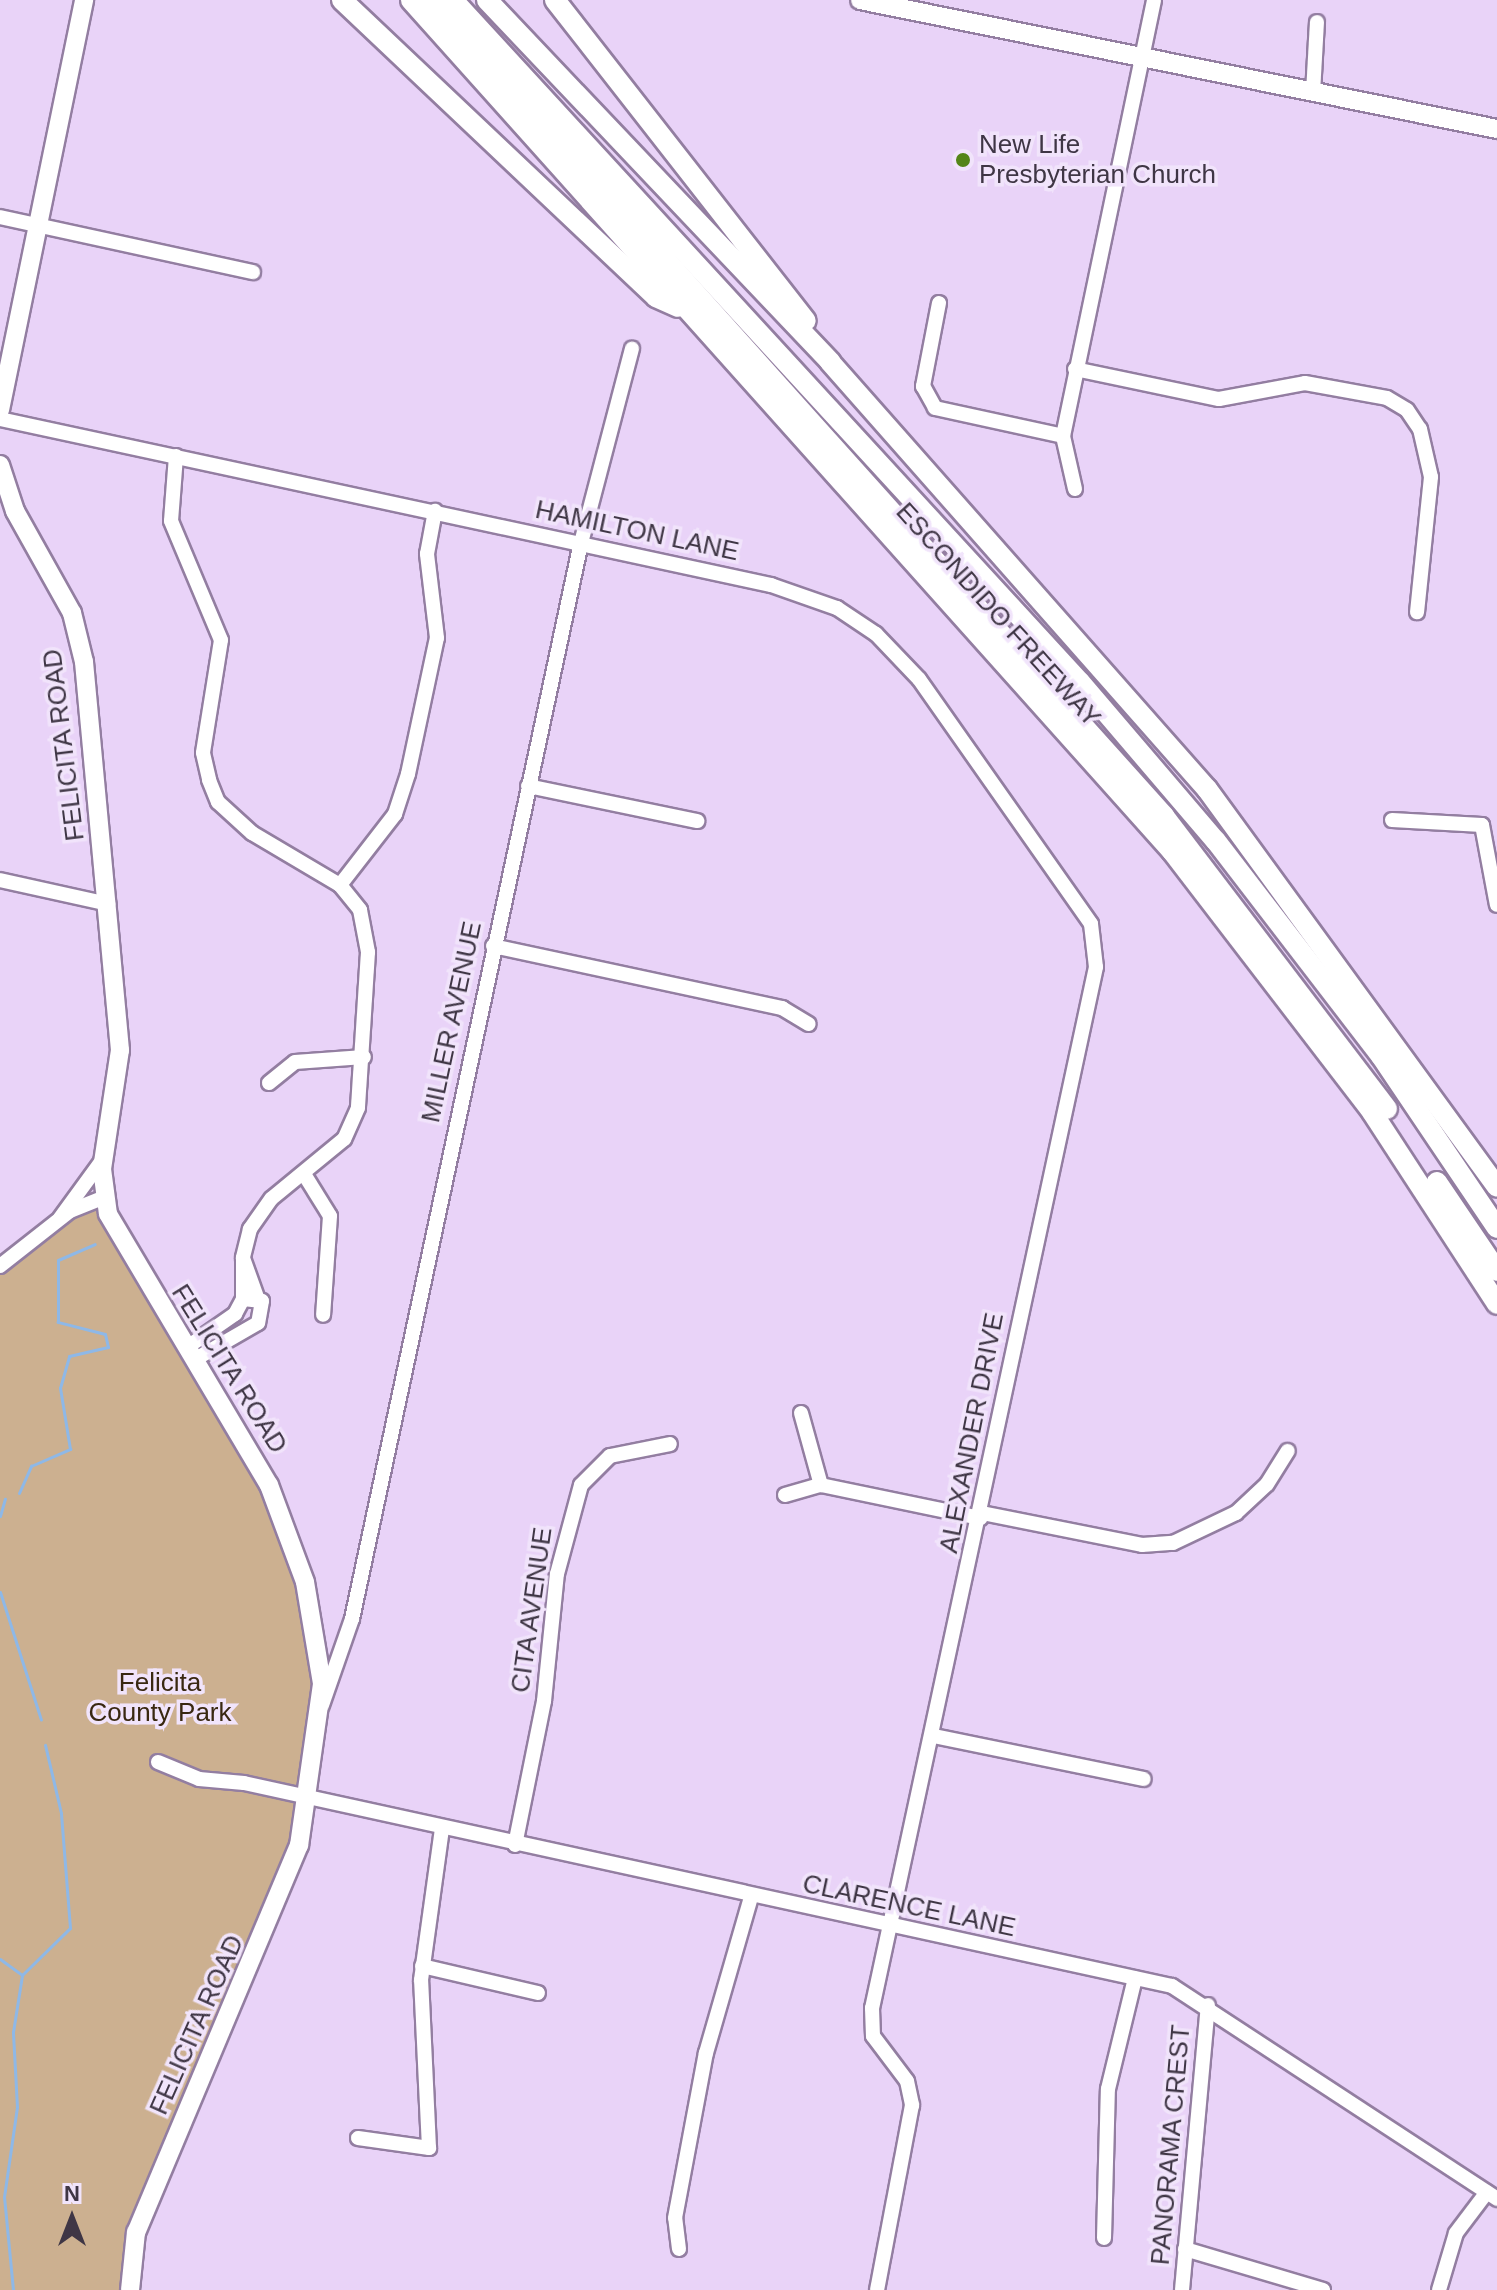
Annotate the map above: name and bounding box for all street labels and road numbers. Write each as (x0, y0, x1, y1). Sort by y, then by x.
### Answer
street label: HAMILTON LANE (532, 494, 742, 568)
street label: ESCONDIDO FREEWAY (889, 497, 1107, 733)
street label: FELICITA ROAD (37, 647, 91, 843)
street label: MILLER AVENUE (415, 918, 489, 1126)
street label: FELICITA ROAD (164, 1278, 294, 1460)
street label: ALEXANDER DRIVE (933, 1310, 1011, 1556)
street label: CITA AVENUE (505, 1524, 559, 1696)
street label: CLARENCE LANE (800, 1868, 1018, 1944)
street label: FELICITA ROAD (143, 1930, 251, 2120)
street label: PANORAMA CREST (1145, 2023, 1197, 2267)

